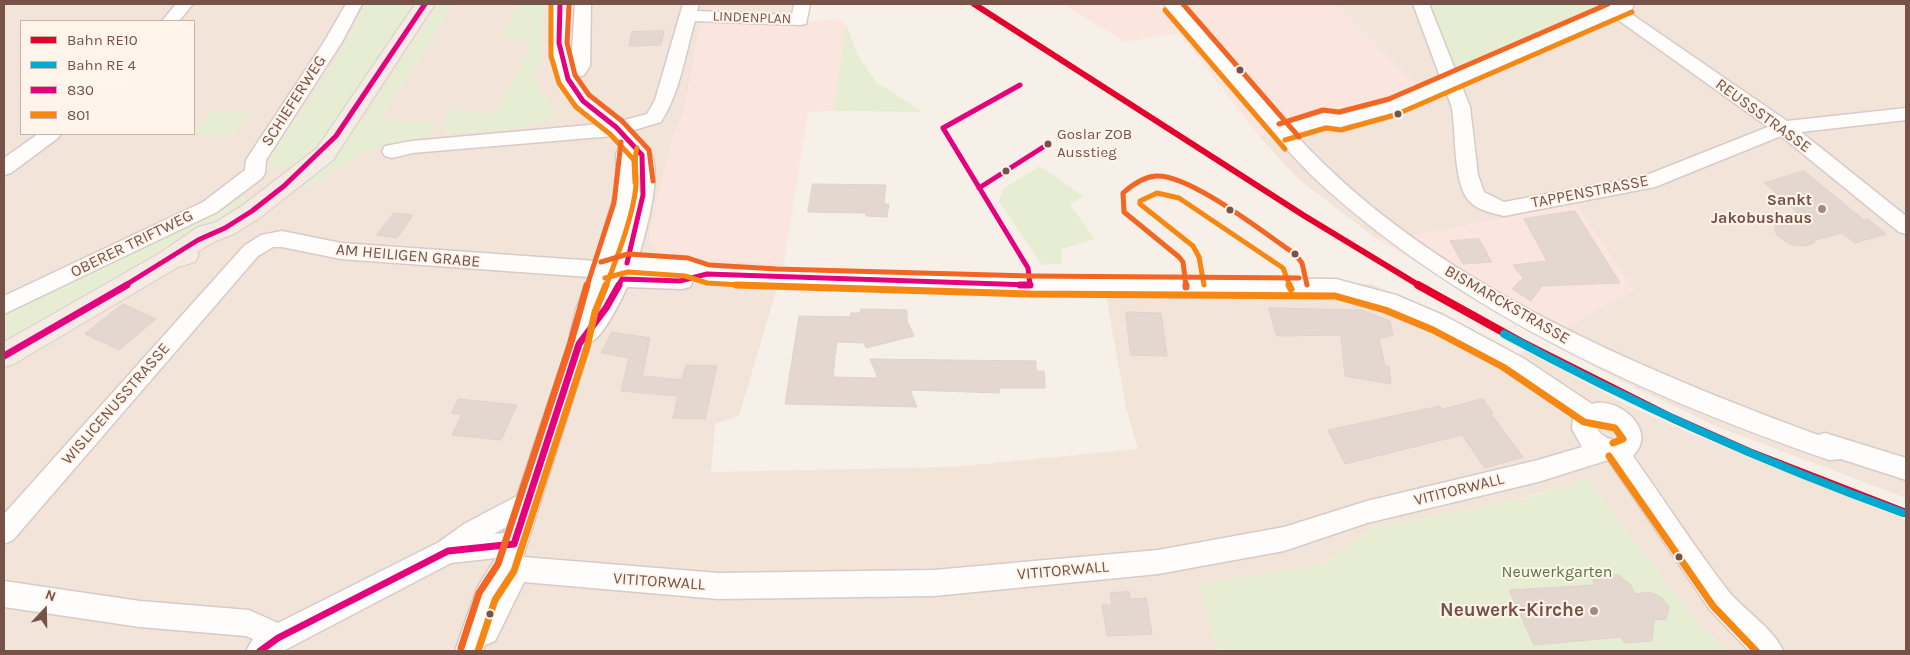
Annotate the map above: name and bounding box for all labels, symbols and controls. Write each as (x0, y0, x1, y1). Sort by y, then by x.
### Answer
street label: LINDENPLAN (712, 8, 792, 28)
legend (20, 20, 195, 135)
text: Bahn RE10 (67, 31, 138, 49)
street label: SCHIEFERWEG (258, 52, 330, 150)
text: Bahn RE 4 (67, 56, 136, 74)
unlabelled marker (1235, 65, 1245, 75)
street label: REUSSSTRASSE (1711, 75, 1815, 157)
text: 830 (67, 81, 94, 99)
text: 801 (67, 106, 90, 124)
unlabelled marker (1393, 109, 1403, 119)
place label: Goslar ZOB Ausstieg (1057, 126, 1132, 161)
marker: Goslar ZOB Ausstieg (1043, 139, 1053, 149)
unlabelled marker (1001, 166, 1011, 176)
street label: TAPPENSTRASSE (1530, 171, 1650, 213)
place label: Sankt Jakobushaus (1711, 190, 1812, 228)
marker: Sankt Jakobushaus (1816, 203, 1828, 215)
unlabelled marker (1225, 205, 1235, 215)
street label: OBERER TRIFTWEG (68, 206, 196, 282)
street label: AM HEILIGEN GRABE (335, 240, 481, 272)
unlabelled marker (1290, 249, 1300, 259)
street label: BISMARCKSTRASSE (1441, 261, 1573, 349)
street label: WISLICENUSSTRASSE (58, 339, 174, 469)
street label: VITITORWALL (1412, 470, 1506, 510)
unlabelled marker (1674, 552, 1684, 562)
street label: VITITORWALL (1016, 557, 1110, 585)
park label: Neuwerkgarten (1502, 562, 1612, 582)
street label: VITITORWALL (612, 569, 706, 595)
north arrow (20, 585, 70, 635)
text: N (43, 586, 58, 605)
place label: Neuwerk-Kirche (1440, 600, 1584, 622)
marker: Neuwerk-Kirche (1588, 605, 1600, 617)
unlabelled marker (485, 609, 495, 619)

